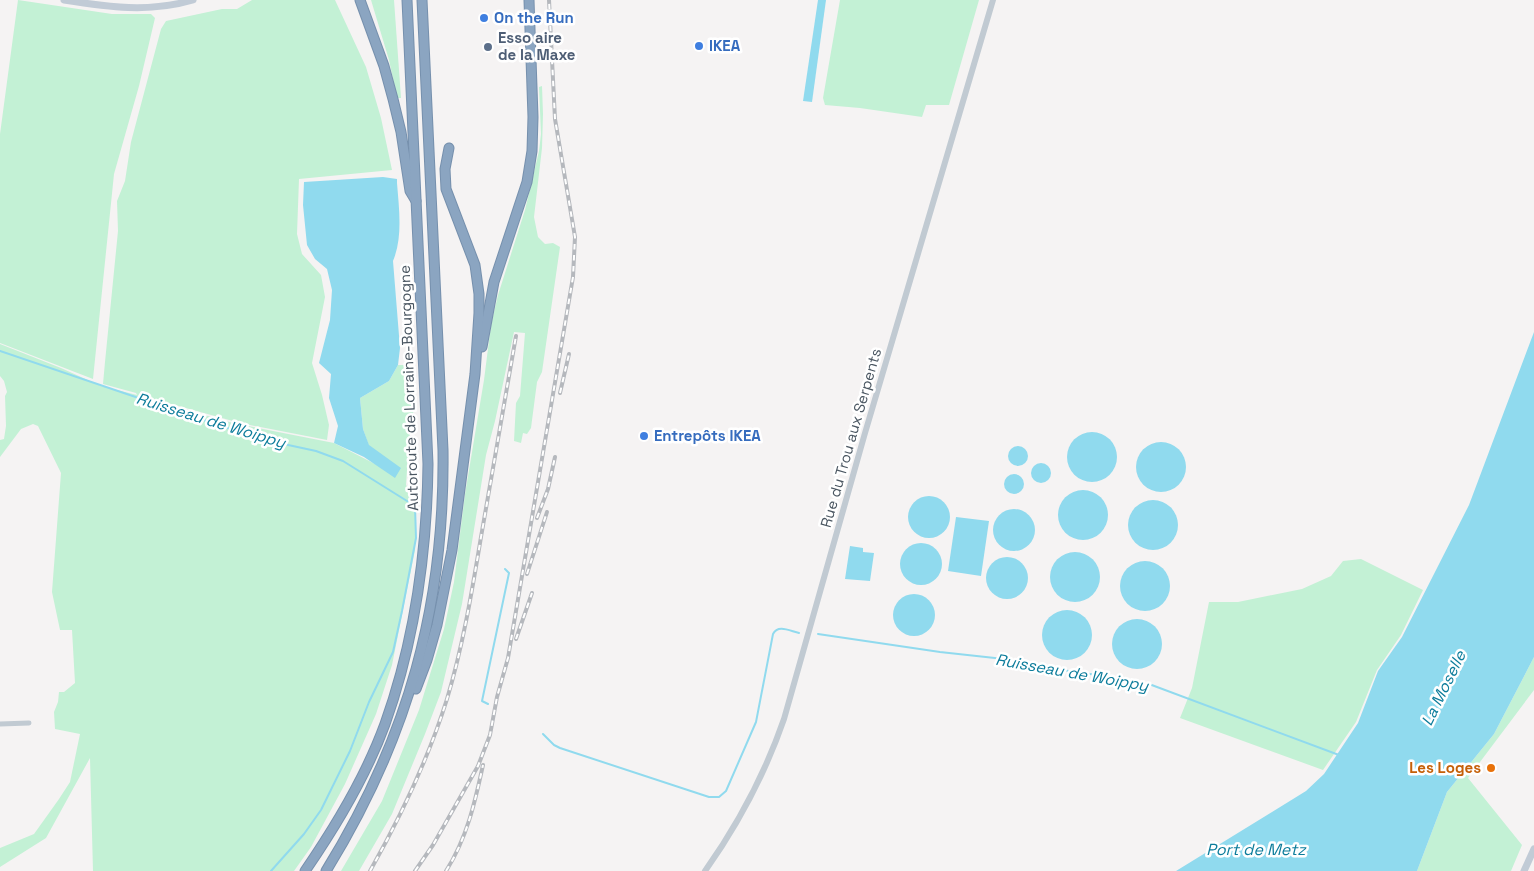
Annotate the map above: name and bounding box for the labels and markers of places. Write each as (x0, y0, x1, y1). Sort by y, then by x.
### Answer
place label: On the Run (494, 8, 574, 27)
marker: On the Run (478, 12, 490, 24)
place label: Esso aire de la Maxe (498, 28, 576, 64)
place label: IKEA (709, 36, 741, 55)
marker: IKEA (693, 40, 705, 52)
marker: Esso aire de la Maxe (482, 41, 494, 53)
place label: Entrepôts IKEA (654, 426, 761, 445)
marker: Entrepôts IKEA (638, 430, 650, 442)
place label: Les Loges (1409, 758, 1481, 777)
marker: Les Loges (1485, 762, 1497, 774)

